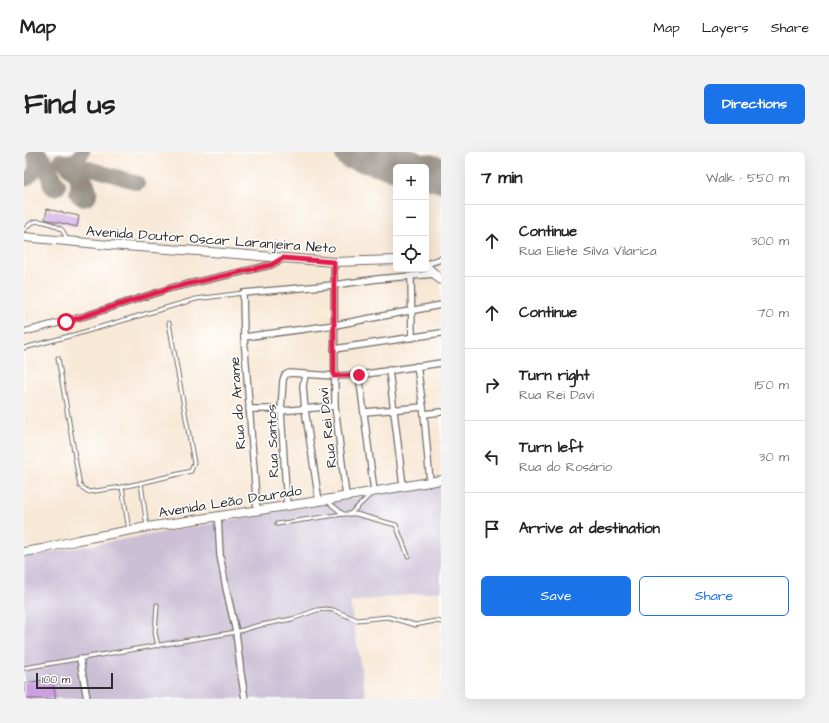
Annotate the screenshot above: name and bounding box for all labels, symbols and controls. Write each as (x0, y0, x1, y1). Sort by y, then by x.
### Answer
text: Map (20, 14, 56, 41)
text: Map (653, 18, 680, 38)
text: Layers (702, 18, 749, 38)
text: Share (771, 18, 809, 38)
button: Directions (704, 84, 805, 124)
text: Find us (24, 85, 115, 124)
map controls (393, 164, 429, 272)
button: + (393, 164, 429, 200)
text: 7 min (481, 166, 523, 190)
text: Walk · 550 m (706, 169, 789, 187)
button: − (393, 200, 429, 236)
street label: Avenida Doutor Oscar Laranjeira Neto (85, 221, 337, 259)
text: Continue (519, 221, 577, 242)
icon: ahead (481, 230, 503, 252)
text: 300 m (751, 232, 789, 250)
button: locate (393, 236, 429, 272)
text: Rua Eliete Silva Vilarica (519, 242, 657, 260)
icon: ahead (481, 302, 503, 324)
text: Continue (519, 302, 577, 323)
text: 70 m (757, 304, 789, 322)
route start (57, 313, 75, 331)
street label: Rua do Arame (225, 356, 251, 450)
text: Turn right (519, 365, 590, 386)
route end (350, 366, 368, 384)
icon: right (481, 374, 503, 396)
text: 150 m (755, 376, 789, 394)
text: Rua Rei Davi (519, 386, 594, 404)
street label: Rua Rei Davi (314, 387, 342, 469)
street label: Rua Santos (262, 404, 284, 478)
text: Turn left (519, 437, 583, 458)
icon: left (481, 446, 503, 468)
text: 30 m (759, 448, 789, 466)
text: Rua do Rosário (519, 458, 612, 476)
street label: Avenida Leão Dourado (157, 481, 303, 523)
icon: arrive (481, 518, 503, 540)
text: Arrive at destination (519, 518, 660, 539)
button: Save (481, 576, 631, 616)
button: Share (639, 576, 789, 616)
scale bar (36, 671, 113, 690)
text: 100 m (42, 672, 70, 687)

